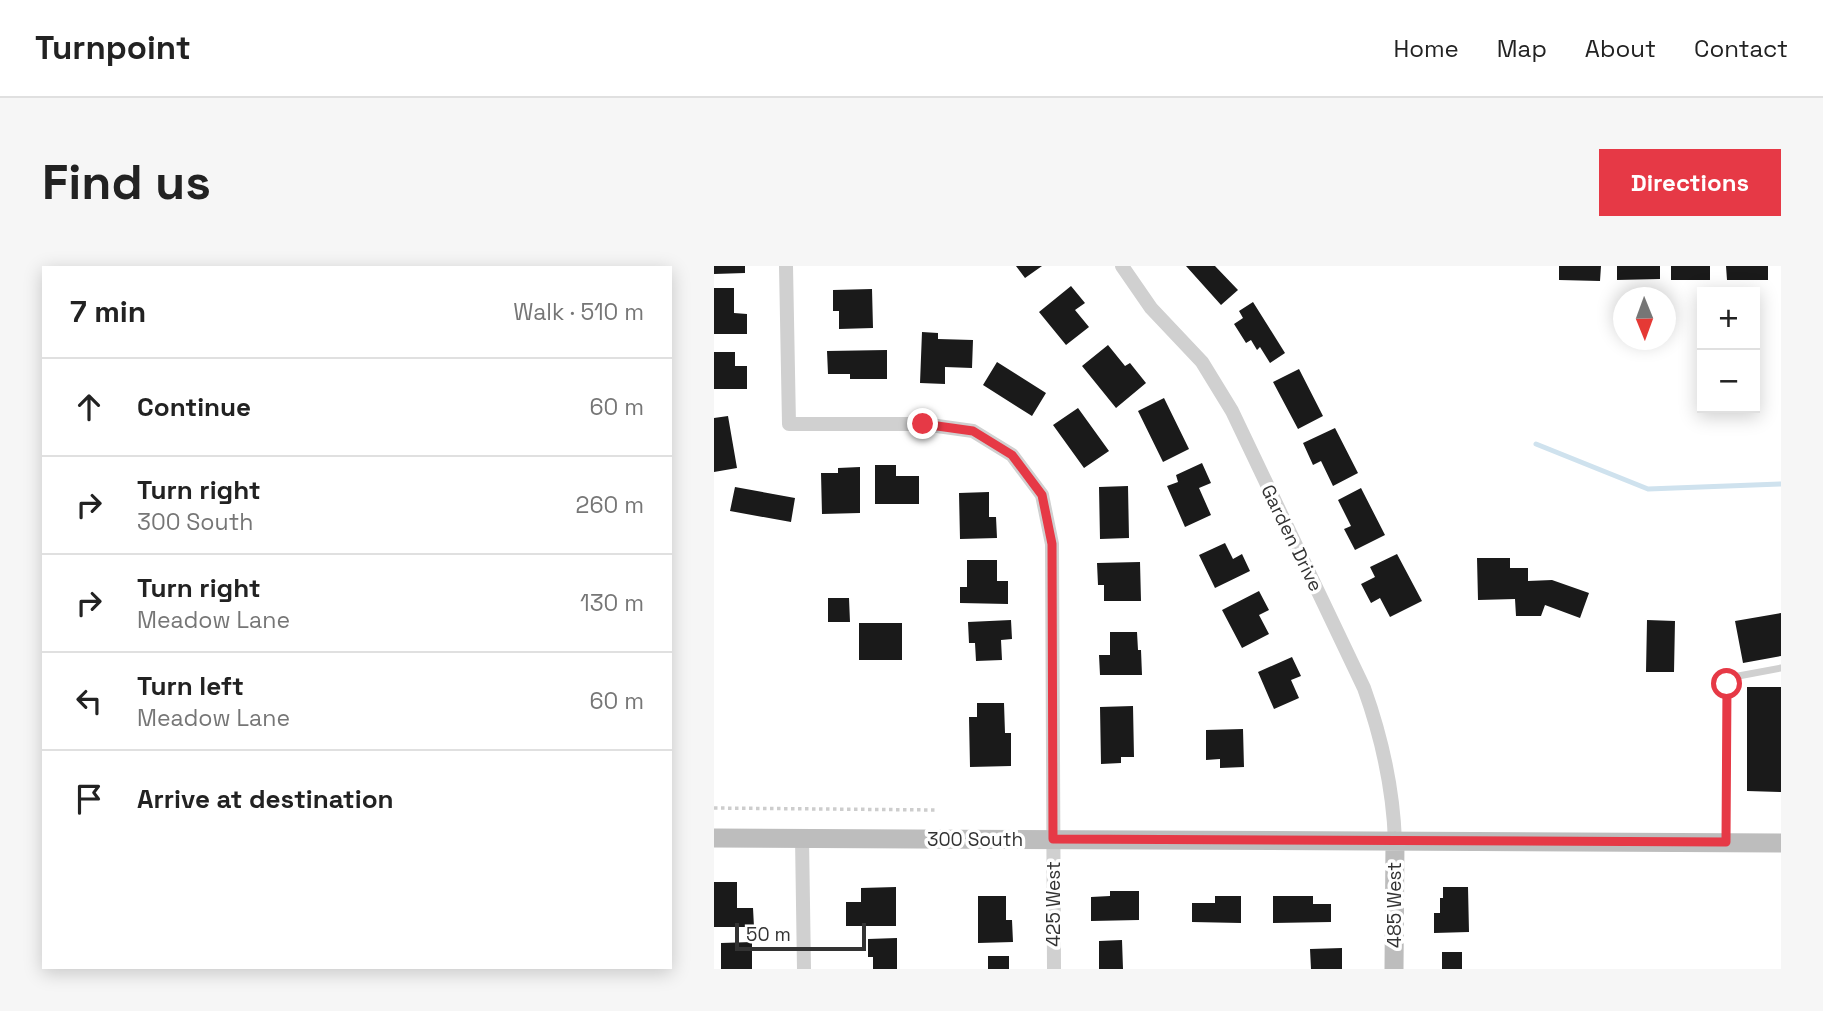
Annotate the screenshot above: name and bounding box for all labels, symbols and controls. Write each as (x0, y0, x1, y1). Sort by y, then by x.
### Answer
text: Turnpoint (35, 27, 191, 69)
text: Home (1393, 33, 1459, 64)
text: Map (1497, 33, 1547, 64)
text: About (1585, 33, 1656, 64)
text: Contact (1694, 33, 1788, 64)
button: Directions (1599, 149, 1781, 216)
text: Find us (42, 151, 211, 213)
north arrow (1613, 287, 1676, 350)
map controls (1697, 287, 1760, 413)
button: + (1697, 287, 1760, 350)
text: 7 min (70, 292, 146, 331)
text: Walk · 510 m (513, 297, 644, 327)
button: − (1697, 350, 1760, 413)
icon: ahead (70, 388, 108, 426)
text: Continue (137, 390, 251, 424)
text: 60 m (589, 392, 644, 422)
route end (907, 408, 938, 439)
text: Turn right (137, 473, 261, 507)
street label: Garden Drive (1255, 480, 1329, 596)
icon: right (70, 486, 108, 524)
text: 260 m (576, 490, 644, 520)
text: 300 South (137, 507, 253, 537)
text: Turn right (137, 571, 261, 605)
icon: right (70, 584, 108, 622)
text: 130 m (580, 588, 644, 618)
text: Meadow Lane (137, 605, 290, 635)
route start (1711, 668, 1742, 699)
text: Turn left (137, 669, 244, 703)
icon: left (70, 682, 108, 720)
text: 60 m (589, 686, 644, 716)
text: Meadow Lane (137, 703, 290, 733)
icon: arrive (70, 780, 108, 818)
text: Arrive at destination (137, 782, 394, 816)
street label: 300 South (927, 827, 1023, 852)
street label: 425 West (1041, 861, 1066, 947)
street label: 485 West (1382, 862, 1407, 948)
scale bar (735, 920, 866, 952)
text: 50 m (746, 922, 791, 947)

